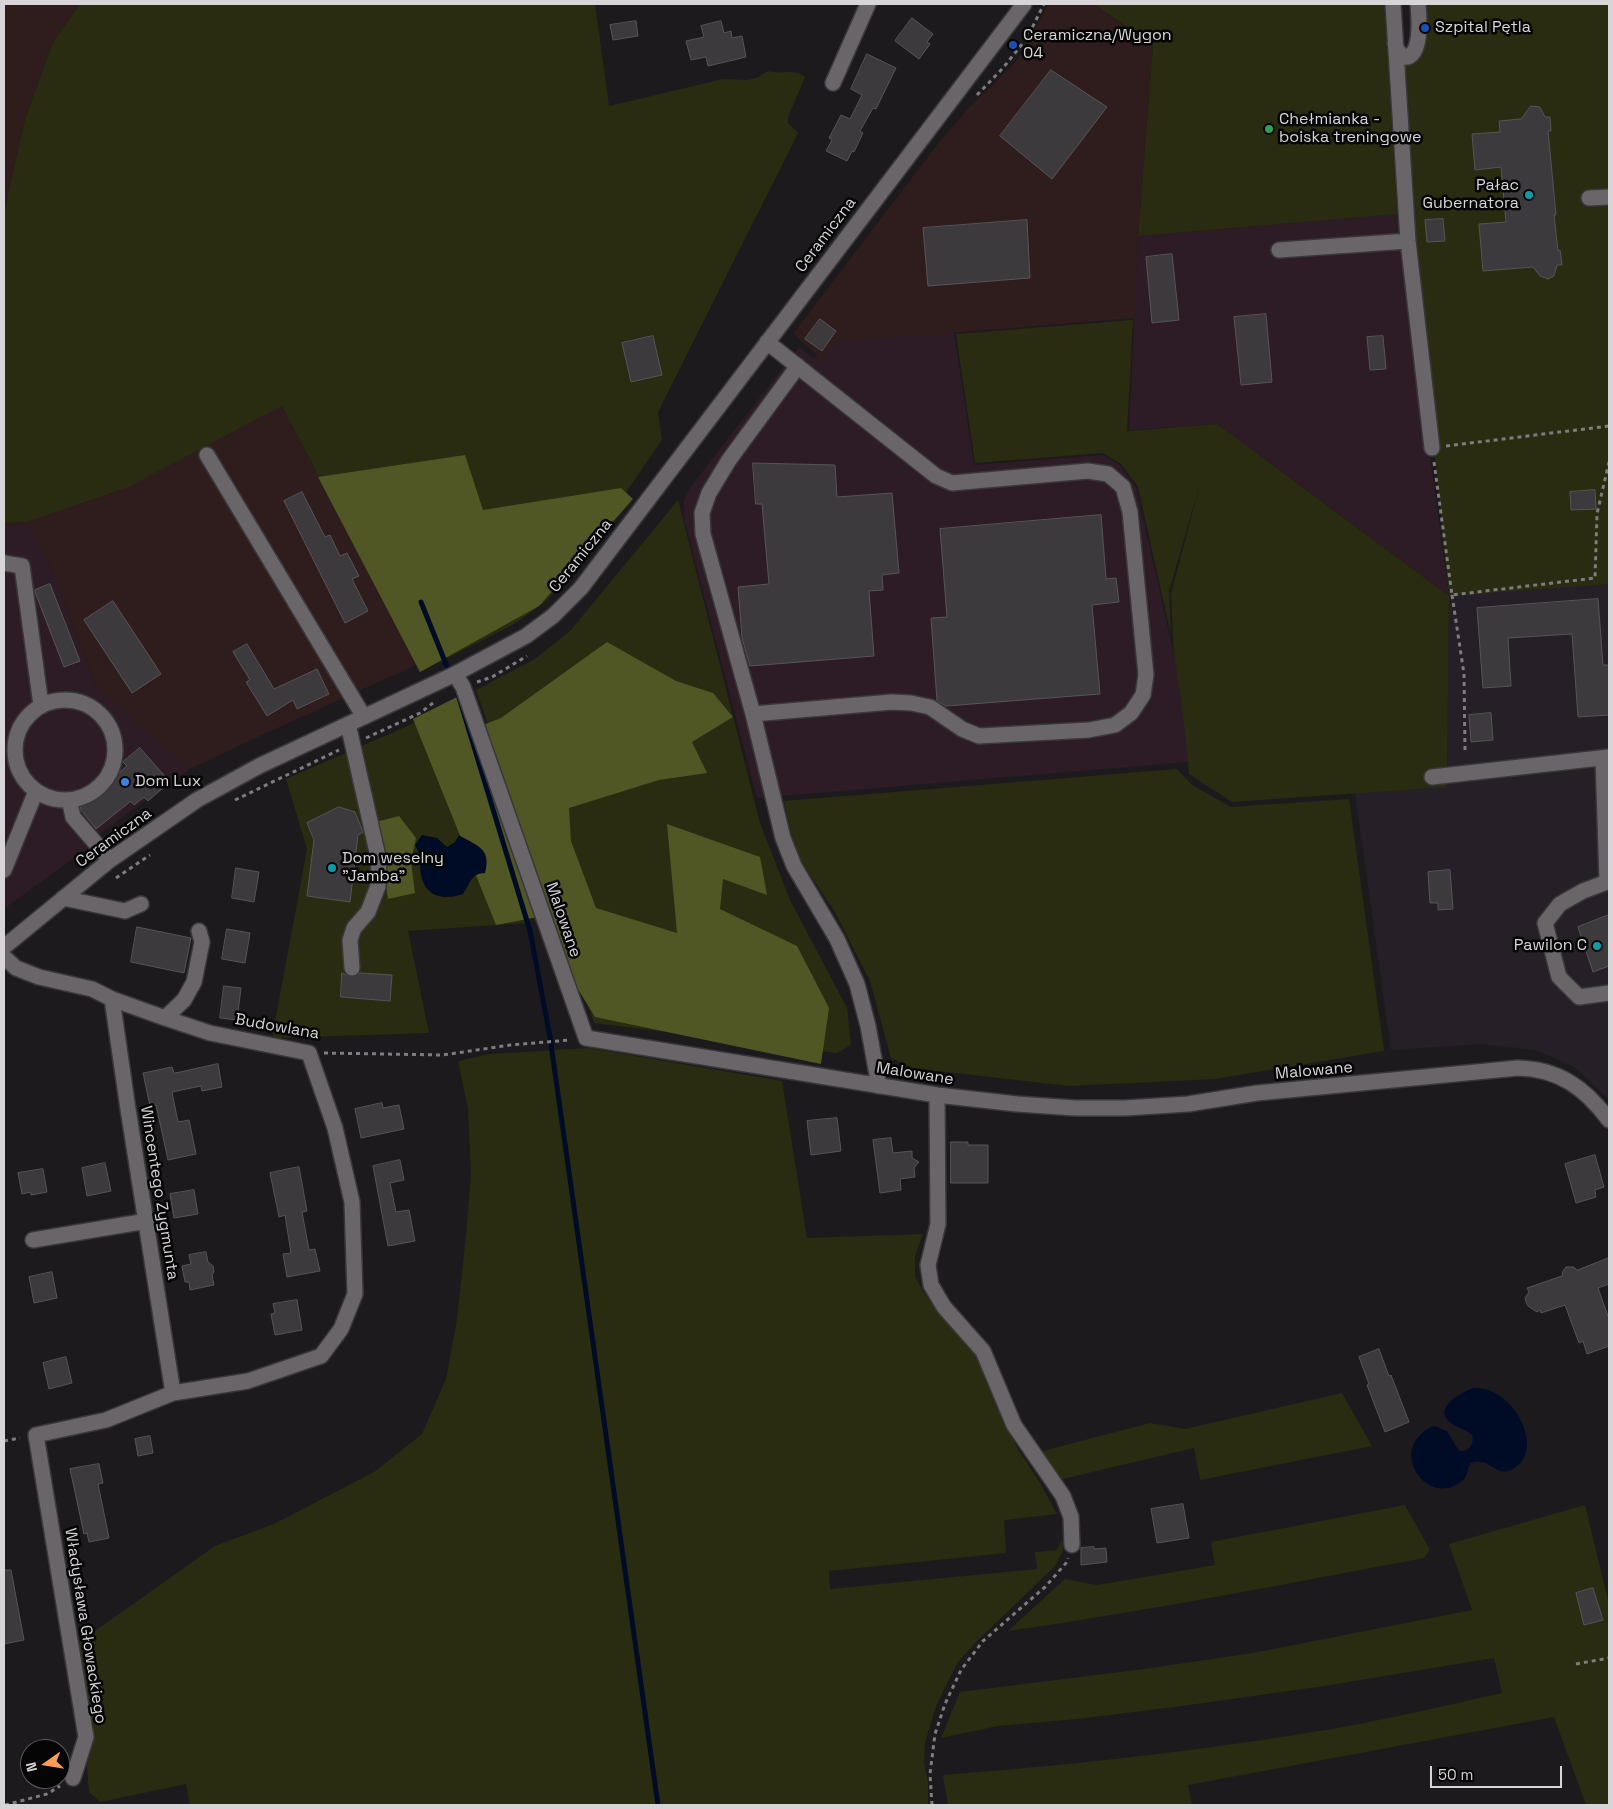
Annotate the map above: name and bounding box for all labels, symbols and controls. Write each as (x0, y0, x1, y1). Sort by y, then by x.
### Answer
place label: Szpital Pętla (1435, 18, 1531, 38)
marker: Szpital Pętla (1419, 22, 1431, 34)
place label: Ceramiczna/Wygon 04 (1023, 26, 1172, 64)
marker: Ceramiczna/Wygon 04 (1007, 39, 1019, 51)
place label: Chełmianka - boiska treningowe (1279, 110, 1422, 148)
marker: Chełmianka - boiska treningowe (1263, 123, 1275, 135)
place label: Pałac Gubernatora (1422, 176, 1519, 214)
marker: Pałac Gubernatora (1523, 189, 1535, 201)
street label: Ceramiczna (792, 194, 860, 276)
street label: Ceramiczna (546, 515, 616, 597)
place label: Dom Lux (135, 772, 201, 792)
marker: Dom Lux (119, 776, 131, 788)
street label: Ceramiczna (72, 804, 156, 872)
place label: Dom weselny "Jamba" (342, 849, 444, 887)
marker: Dom weselny "Jamba" (326, 862, 338, 874)
street label: Malowane (541, 880, 585, 960)
place label: Pawilon C (1514, 936, 1587, 956)
marker: Pawilon C (1591, 940, 1603, 952)
street label: Budowlana (233, 1010, 321, 1044)
street label: Malowane (875, 1058, 955, 1090)
street label: Malowane (1274, 1058, 1354, 1084)
street label: Wincentego Zygmunta (136, 1105, 182, 1281)
street label: Władysława Głowackiego (60, 1527, 110, 1725)
north arrow (20, 1739, 70, 1789)
scale bar (1433, 1756, 1566, 1788)
text: N (22, 1761, 41, 1774)
text: 50 m (1438, 1765, 1473, 1784)

